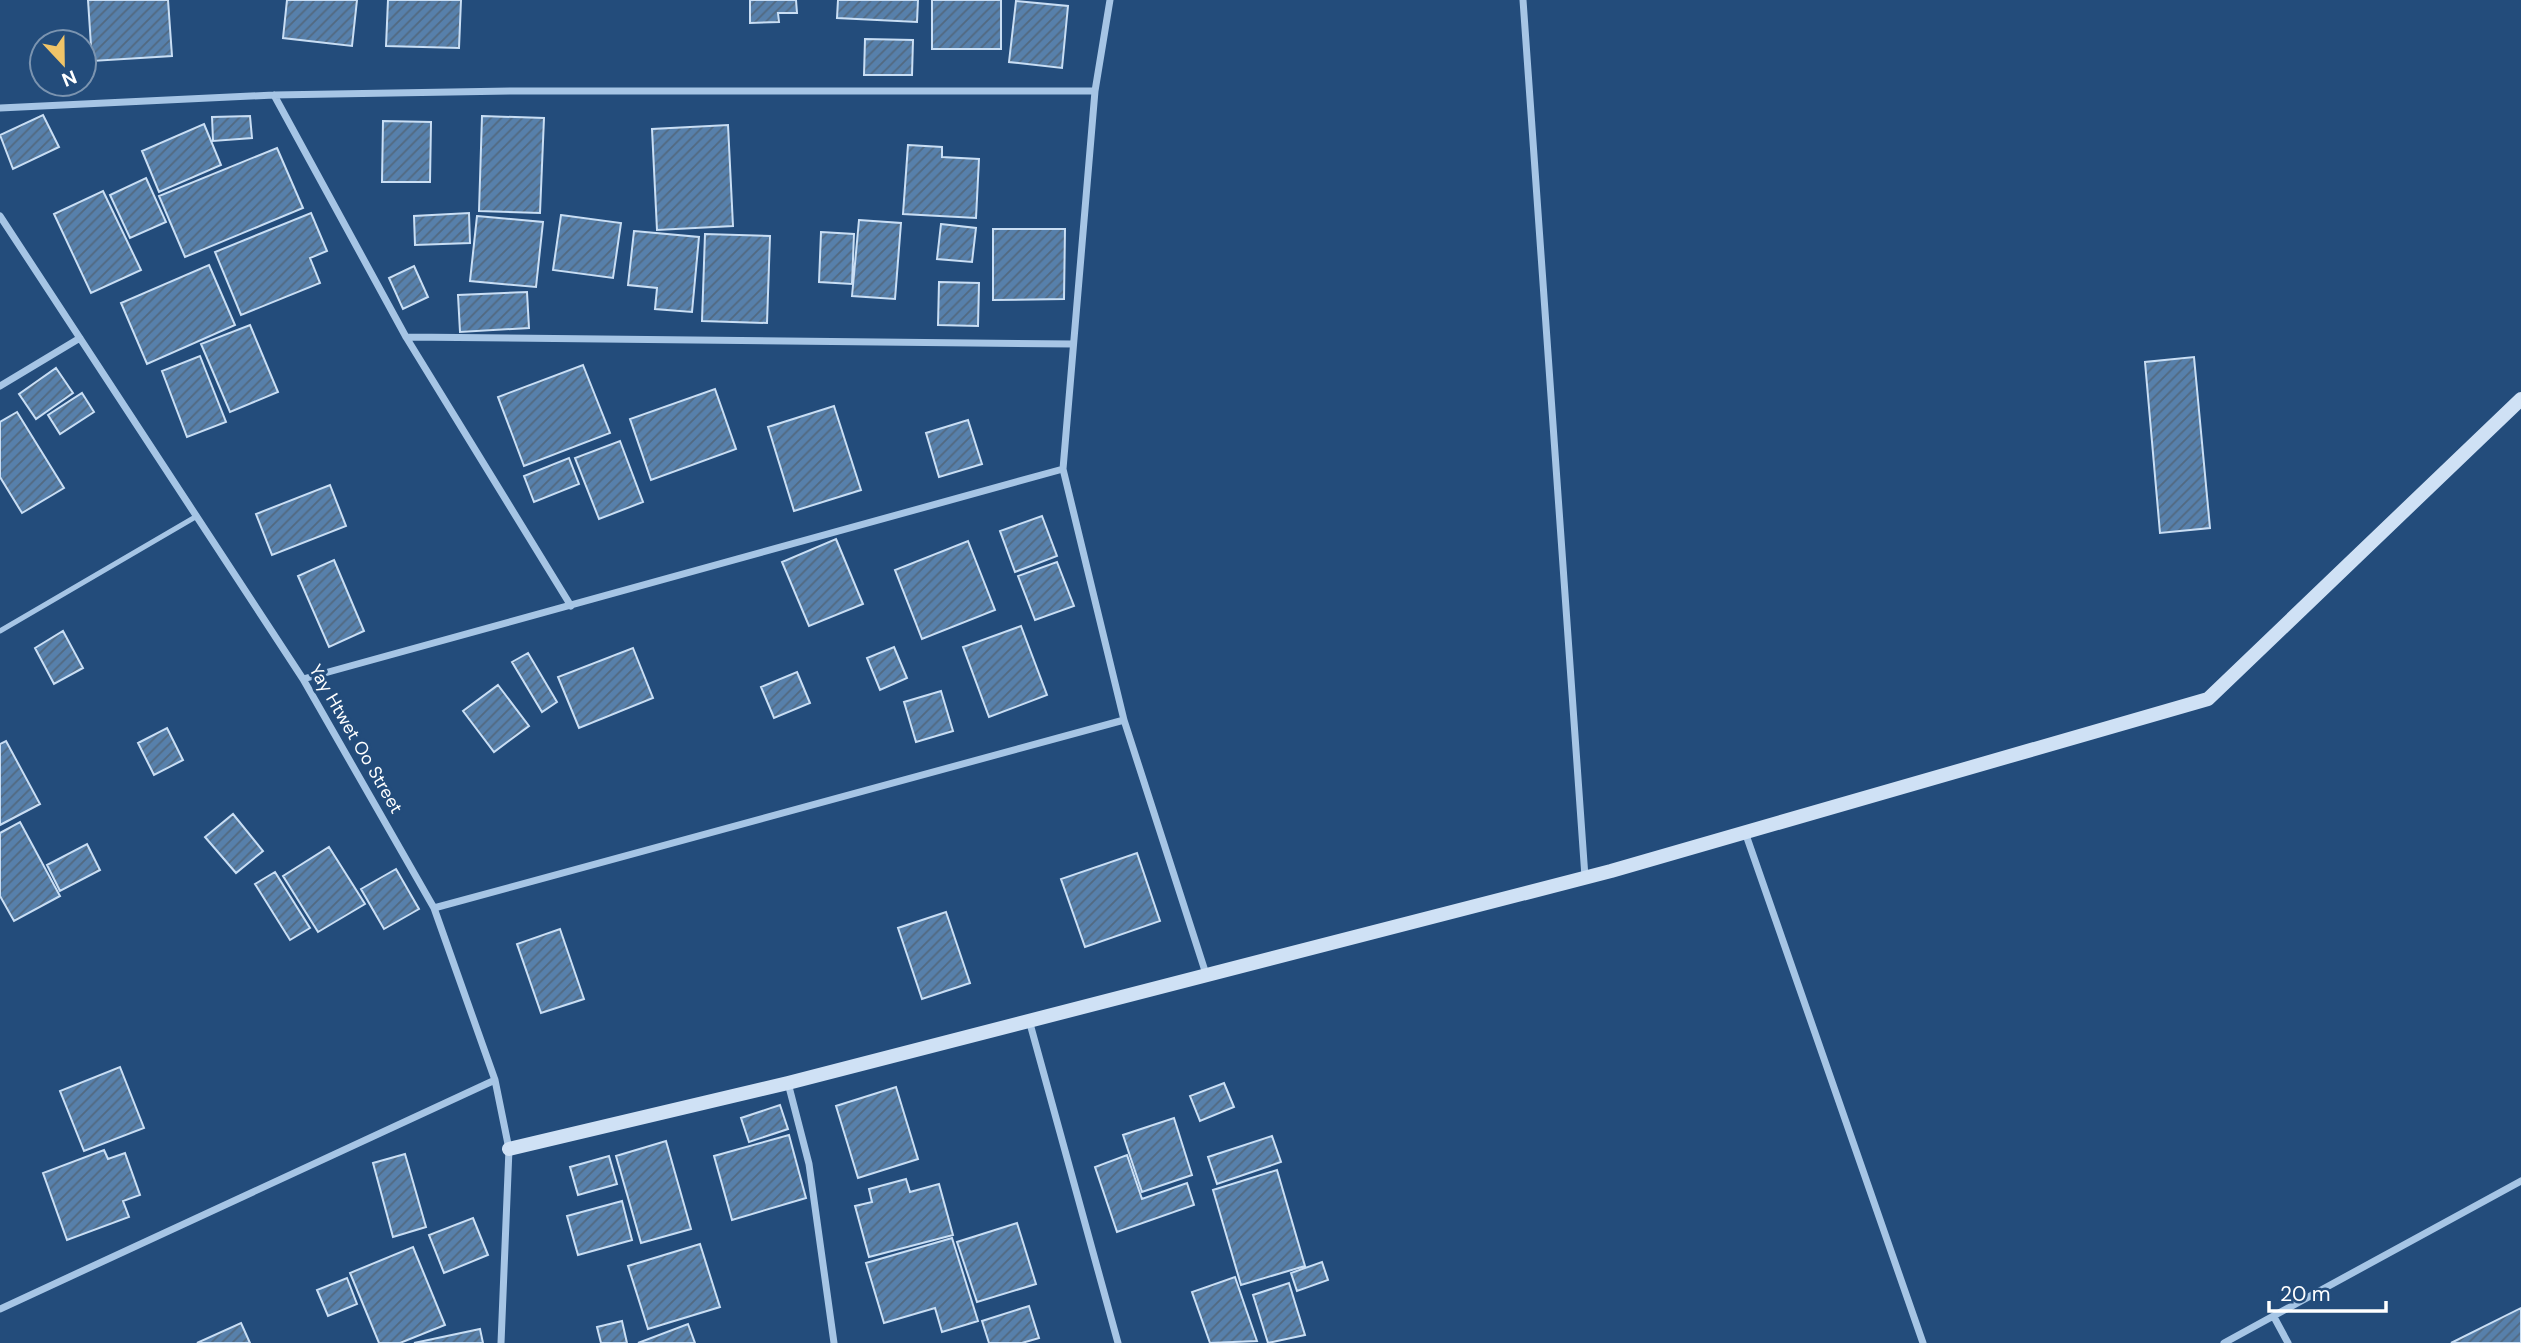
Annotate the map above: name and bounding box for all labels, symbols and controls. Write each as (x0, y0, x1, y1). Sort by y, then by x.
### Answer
north arrow (28, 28, 98, 98)
text: N (58, 64, 80, 92)
street label: Yay Htwet Oo Street (304, 660, 408, 818)
scale bar (2269, 1270, 2386, 1314)
text: 20 m (2280, 1280, 2331, 1308)

